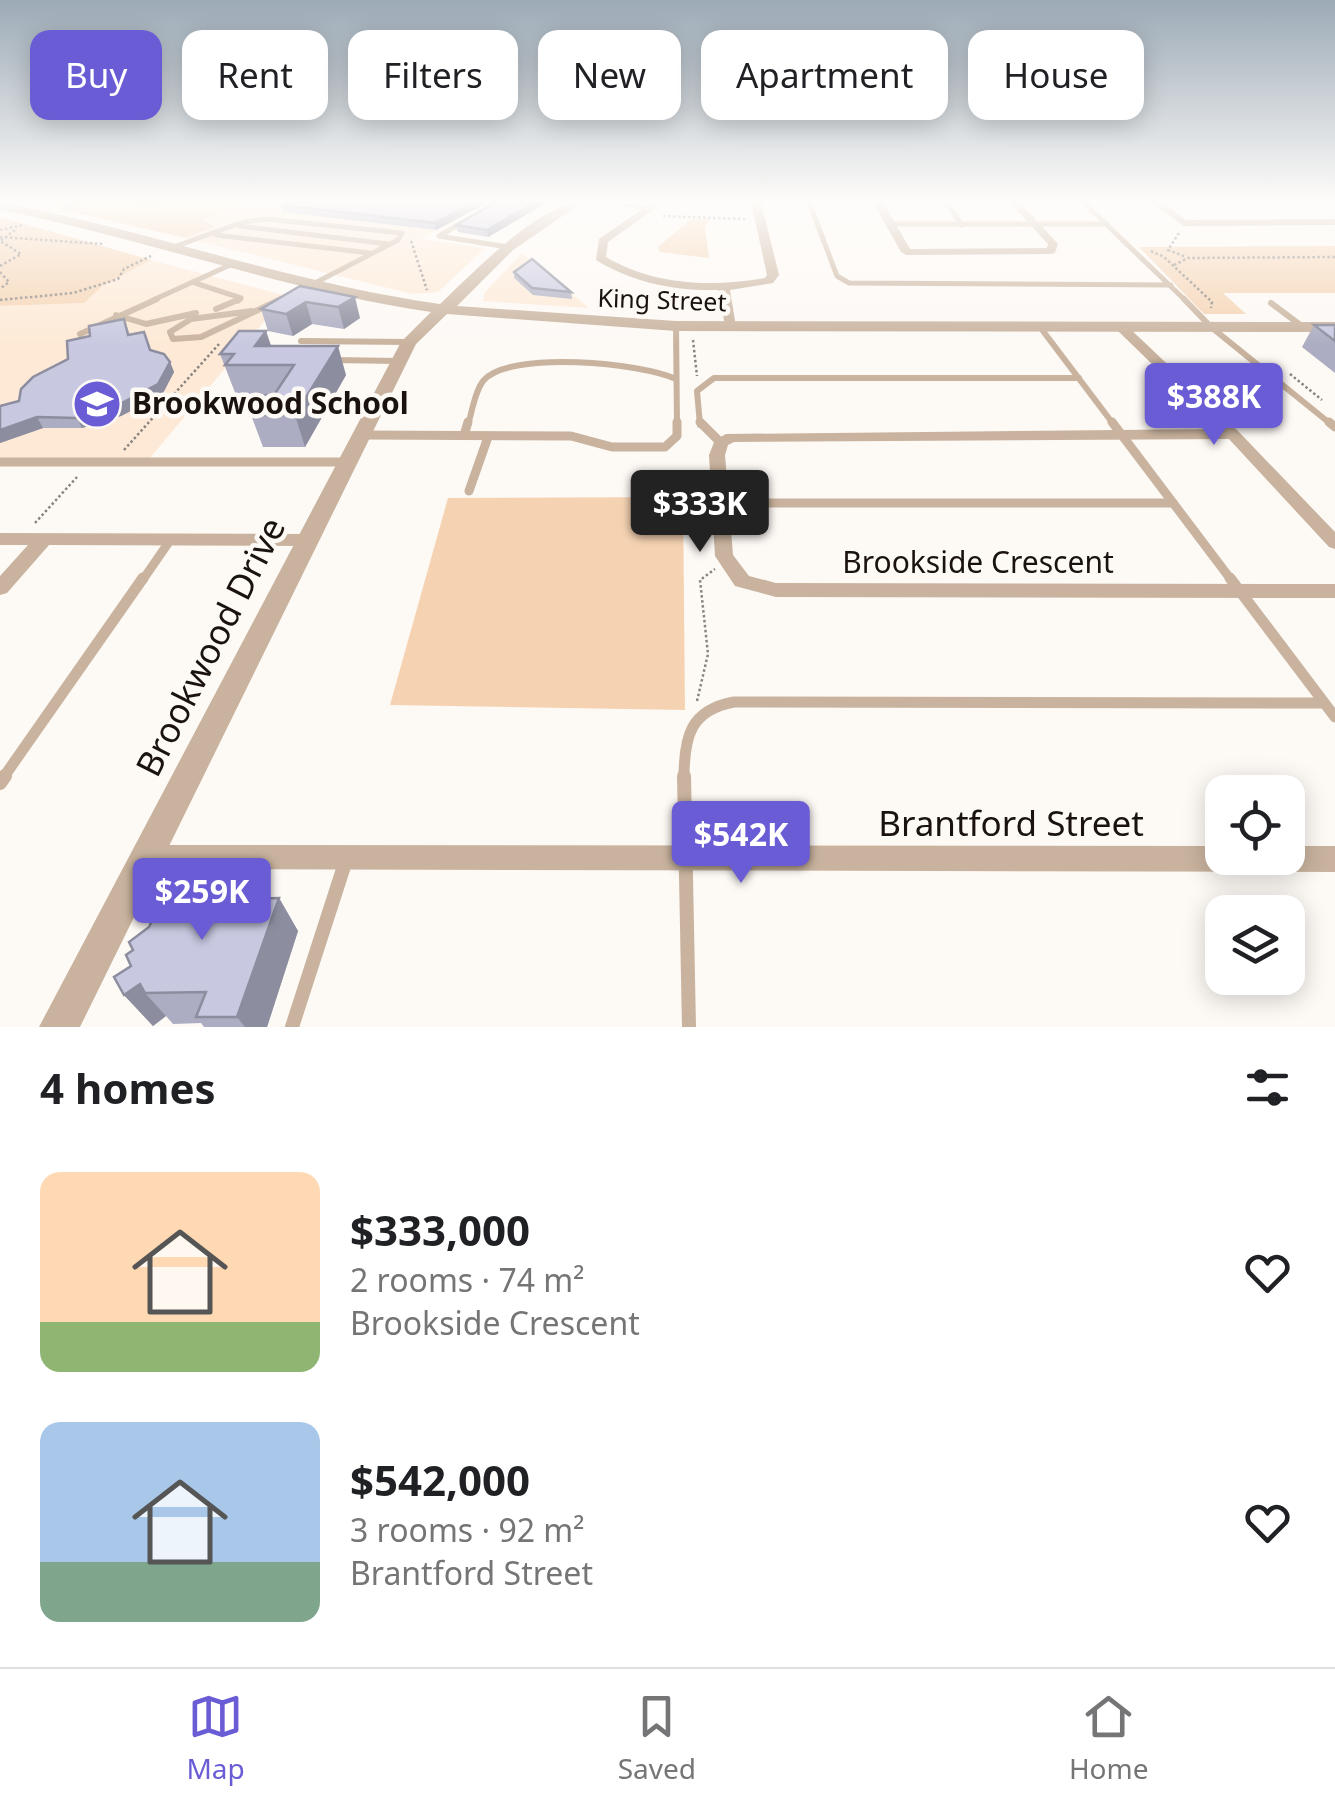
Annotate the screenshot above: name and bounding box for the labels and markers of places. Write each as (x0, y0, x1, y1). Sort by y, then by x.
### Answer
pin: $388K (1144, 363, 1284, 448)
school or university icon: Brookwood School (71, 378, 123, 430)
place label: Brookwood School (132, 382, 409, 423)
pin: $333K (630, 470, 770, 555)
pin: $542K (671, 801, 811, 886)
pin: $259K (132, 858, 272, 943)

